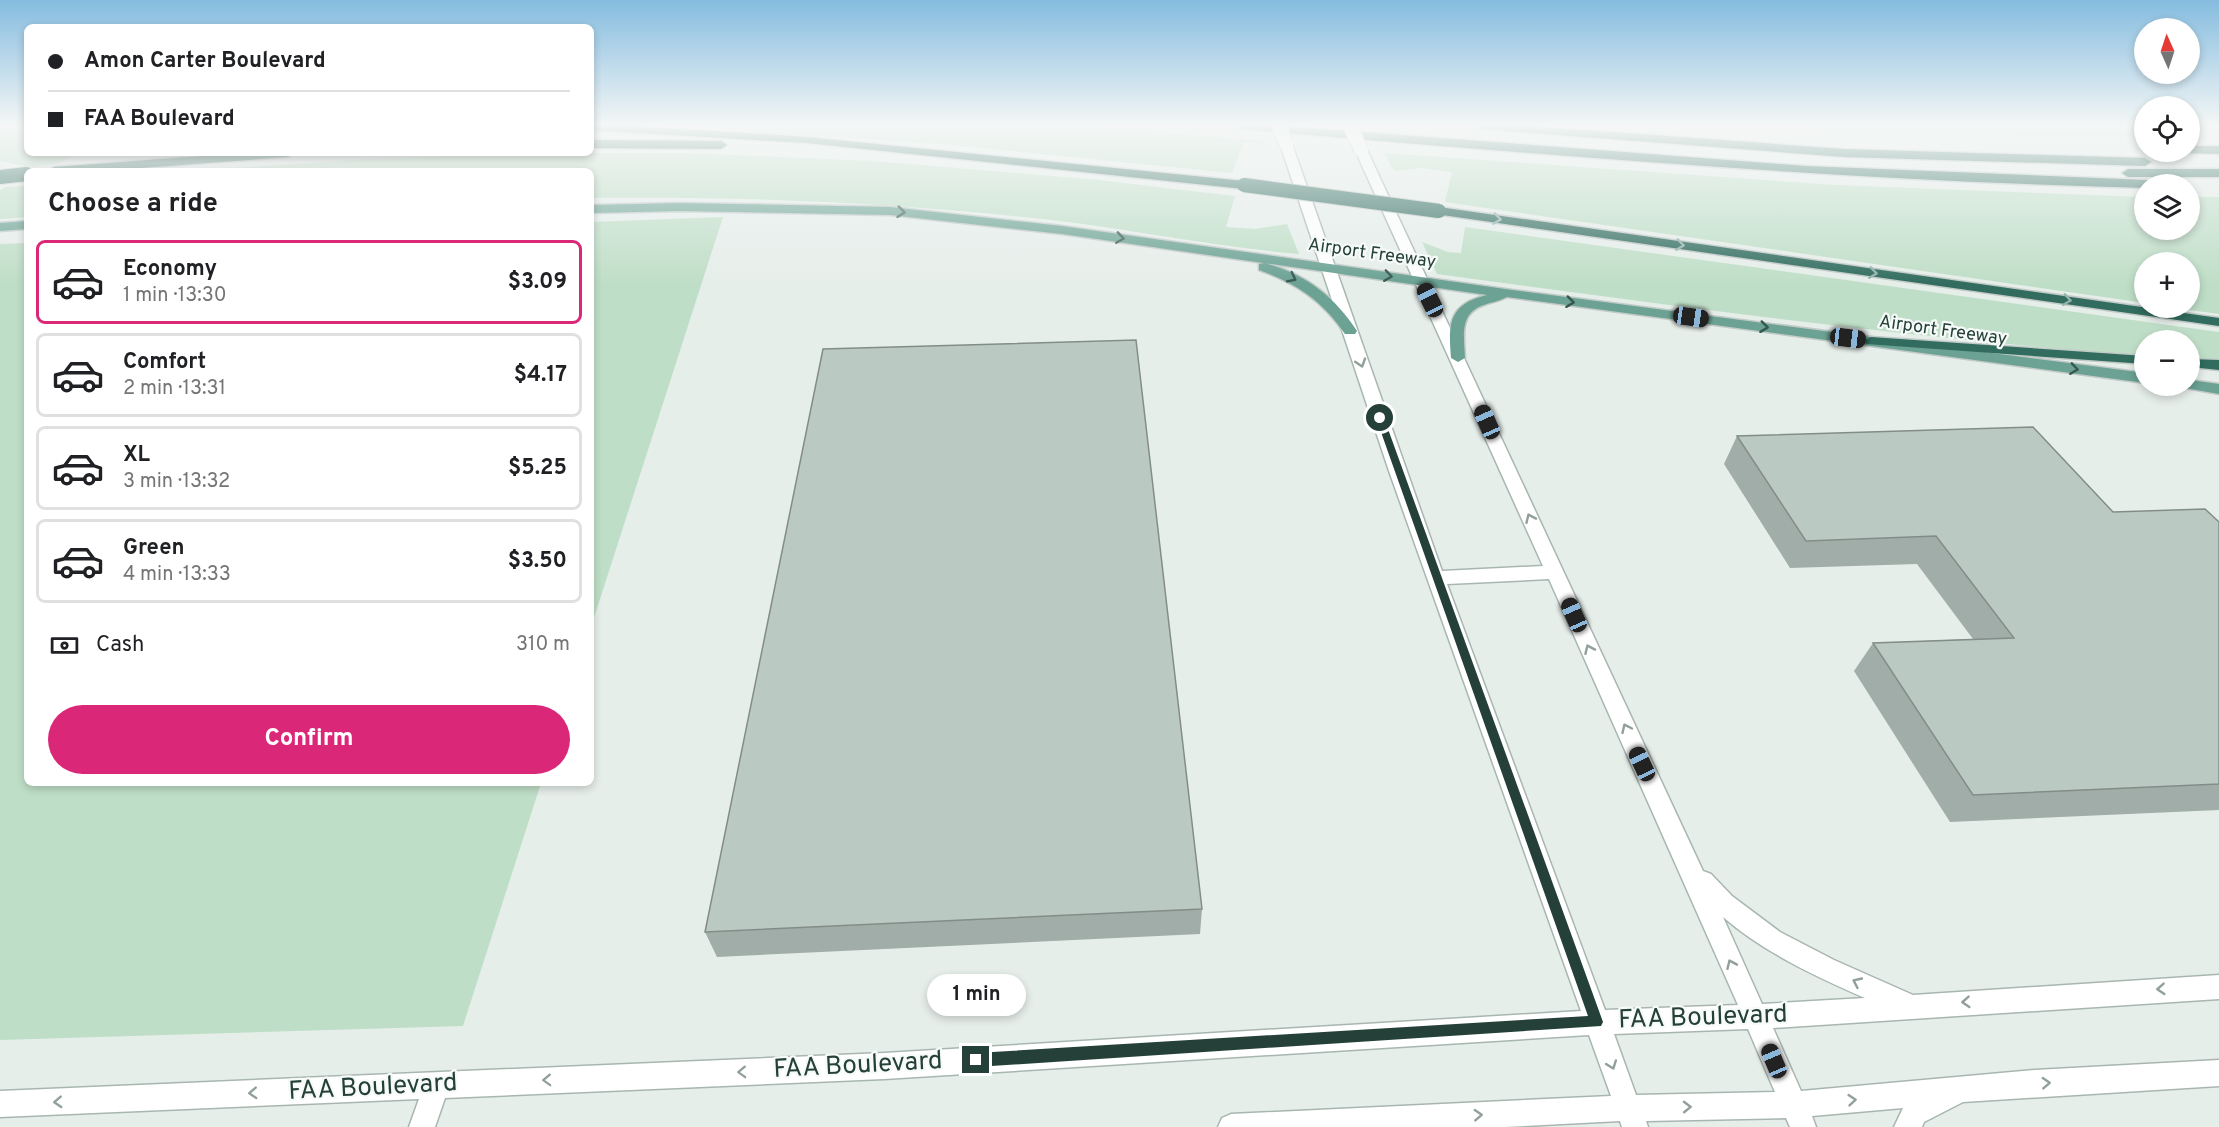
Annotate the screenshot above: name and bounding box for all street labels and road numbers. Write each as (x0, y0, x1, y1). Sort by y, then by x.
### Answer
street label: Airport Freeway (1307, 234, 1437, 274)
street label: Airport Freeway (1878, 311, 2008, 351)
street label: FAA Boulevard (1618, 999, 1788, 1037)
street label: FAA Boulevard (773, 1045, 943, 1087)
street label: FAA Boulevard (288, 1067, 458, 1109)

